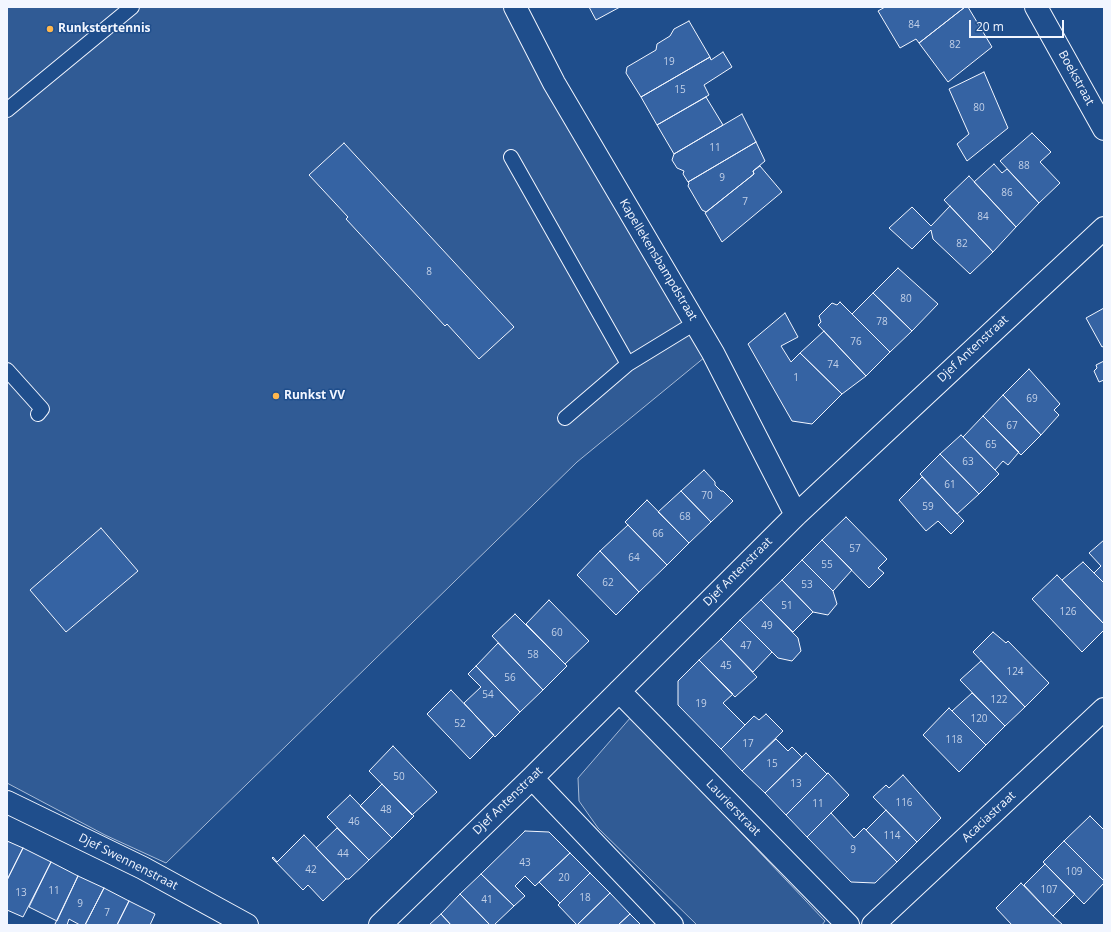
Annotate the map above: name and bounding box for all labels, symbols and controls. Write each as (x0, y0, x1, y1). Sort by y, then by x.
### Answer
scale bar (971, 12, 1066, 38)
text: 20 m (976, 18, 1004, 35)
house number: 84 (908, 19, 920, 31)
place label: Runkstertennis (58, 22, 151, 36)
marker: Runkstertennis (45, 24, 55, 34)
house number: 82 (949, 39, 961, 51)
street label: Boekstraat (1055, 48, 1097, 108)
house number: 19 (663, 56, 675, 68)
house number: 15 (674, 84, 686, 96)
house number: 80 (973, 102, 985, 114)
house number: 11 (709, 142, 721, 154)
house number: 88 (1018, 160, 1030, 172)
house number: 9 (719, 172, 725, 184)
house number: 86 (1001, 187, 1013, 199)
house number: 7 (742, 196, 748, 208)
street label: Kapellekensbampdstraat (616, 197, 700, 323)
house number: 84 (977, 211, 989, 223)
house number: 82 (956, 238, 968, 250)
house number: 8 (426, 266, 432, 278)
house number: 80 (900, 293, 912, 305)
street label: Djef Antenstraat (935, 313, 1011, 385)
house number: 78 (876, 316, 888, 328)
house number: 76 (850, 336, 862, 348)
house number: 74 (827, 359, 839, 371)
house number: 1 (793, 372, 799, 384)
place label: Runkst VV (284, 389, 345, 403)
marker: Runkst VV (271, 391, 281, 401)
house number: 69 (1026, 393, 1038, 405)
house number: 67 (1006, 420, 1018, 432)
house number: 65 (985, 439, 997, 451)
house number: 63 (962, 456, 974, 468)
house number: 61 (944, 479, 956, 491)
house number: 70 (701, 490, 713, 502)
house number: 59 (922, 501, 934, 513)
house number: 68 (679, 511, 691, 523)
house number: 66 (652, 528, 664, 540)
street label: Djef Antenstraat (701, 535, 775, 609)
house number: 57 (849, 543, 861, 555)
house number: 64 (628, 552, 640, 564)
house number: 55 (821, 559, 833, 571)
house number: 62 (602, 577, 614, 589)
house number: 53 (801, 579, 813, 591)
house number: 51 (781, 600, 793, 612)
house number: 126 (1059, 606, 1077, 618)
house number: 49 (761, 620, 773, 632)
house number: 60 (551, 627, 563, 639)
house number: 47 (740, 640, 752, 652)
house number: 58 (527, 649, 539, 661)
house number: 45 (720, 660, 732, 672)
house number: 124 (1006, 666, 1024, 678)
house number: 56 (504, 672, 516, 684)
house number: 54 (482, 689, 494, 701)
house number: 122 (990, 694, 1008, 706)
house number: 19 (695, 698, 707, 710)
house number: 120 (970, 713, 988, 725)
house number: 52 (454, 718, 466, 730)
house number: 118 (945, 734, 963, 746)
house number: 17 (742, 738, 754, 750)
house number: 15 (766, 758, 778, 770)
street label: Djef Antenstraat (470, 764, 546, 838)
house number: 50 (393, 771, 405, 783)
street label: Laurierstraat (703, 777, 763, 839)
house number: 13 (790, 778, 802, 790)
street label: Acaciastraat (959, 789, 1019, 845)
house number: 116 (895, 797, 913, 809)
house number: 11 (812, 798, 824, 810)
house number: 48 (380, 804, 392, 816)
house number: 46 (348, 816, 360, 828)
house number: 114 (883, 830, 901, 842)
street label: Djef Swennenstraat (76, 831, 180, 893)
house number: 9 (850, 844, 856, 856)
house number: 44 (337, 848, 349, 860)
house number: 43 (519, 857, 531, 869)
house number: 42 (305, 864, 317, 876)
house number: 109 (1065, 866, 1083, 878)
house number: 20 (558, 872, 570, 884)
house number: 107 (1040, 884, 1058, 896)
house number: 11 (48, 885, 60, 897)
house number: 13 (15, 887, 27, 899)
house number: 18 (579, 892, 591, 904)
house number: 41 (481, 894, 493, 906)
house number: 9 (77, 898, 83, 910)
house number: 7 (104, 907, 110, 919)

